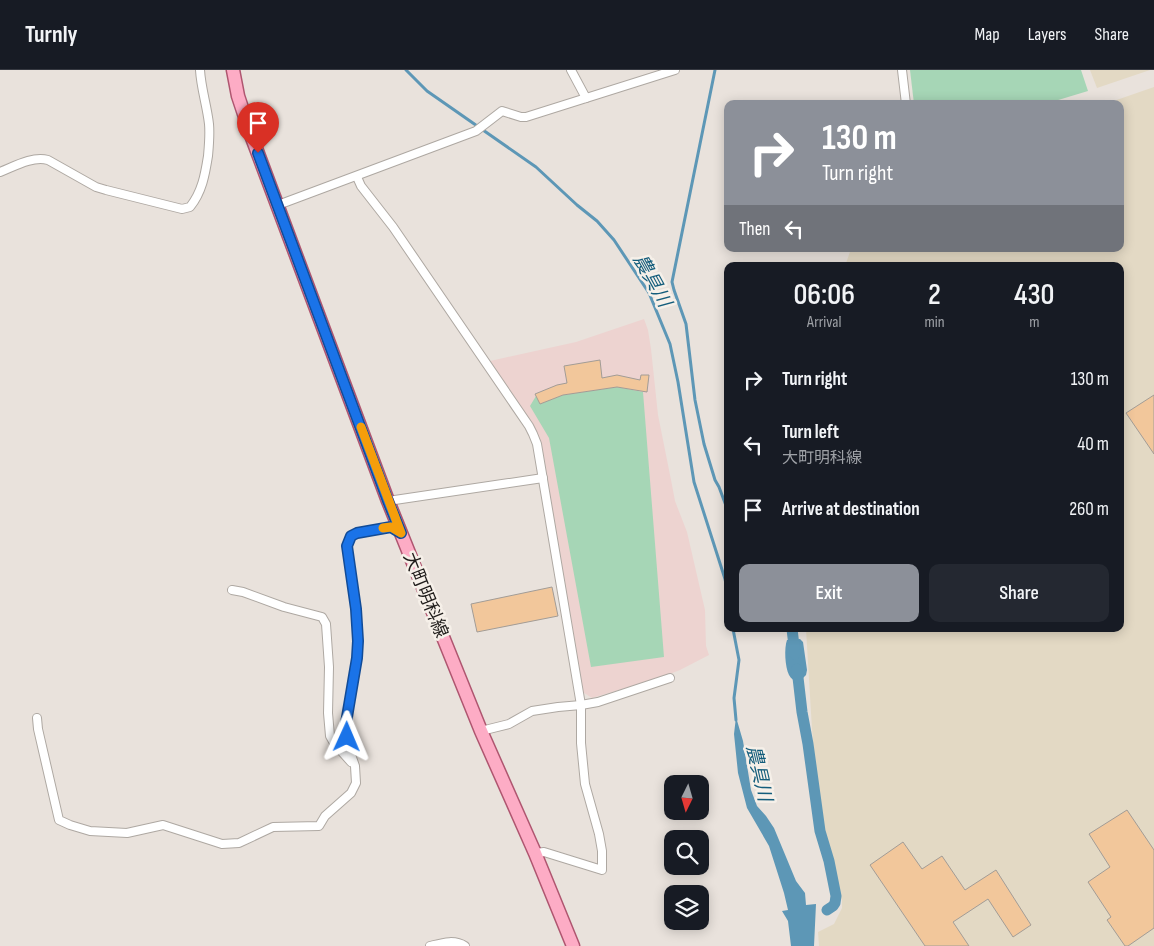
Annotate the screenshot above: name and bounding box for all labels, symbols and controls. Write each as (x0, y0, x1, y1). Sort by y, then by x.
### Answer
text: Turnly (25, 20, 78, 49)
text: Map (975, 24, 1000, 45)
text: Layers (1028, 24, 1067, 45)
text: Share (1095, 24, 1129, 45)
pin (237, 102, 279, 153)
icon: arrive (244, 109, 272, 137)
text: 130 m (822, 117, 897, 160)
icon: right (739, 120, 804, 185)
text: Turn right (822, 160, 893, 187)
icon: left (780, 215, 808, 243)
text: Then (739, 218, 770, 241)
water label: 農具川 (628, 250, 677, 313)
text: 06:06 (793, 277, 855, 313)
text: 2 (928, 277, 941, 313)
text: 430 (1014, 277, 1054, 313)
text: Arrival (807, 313, 841, 332)
text: min (924, 313, 945, 332)
text: m (1029, 313, 1039, 332)
icon: right (739, 366, 767, 394)
text: Turn right (782, 368, 847, 391)
text: 130 m (1071, 368, 1109, 391)
text: Turn left (782, 421, 839, 444)
icon: left (739, 431, 767, 459)
text: 40 m (1077, 433, 1109, 456)
text: 大町明科線 (782, 449, 862, 468)
icon: arrive (739, 496, 767, 524)
text: Arrive at destination (782, 498, 920, 521)
text: 260 m (1069, 498, 1109, 521)
street label: 大町明科線 (399, 550, 452, 641)
button: Exit (739, 564, 919, 622)
button: Share (929, 564, 1109, 622)
position arrow (320, 710, 372, 762)
water label: 農具川 (741, 743, 777, 806)
north arrow (664, 775, 709, 820)
map controls (664, 775, 709, 930)
button: search (664, 830, 709, 875)
button: layers (664, 885, 709, 930)

